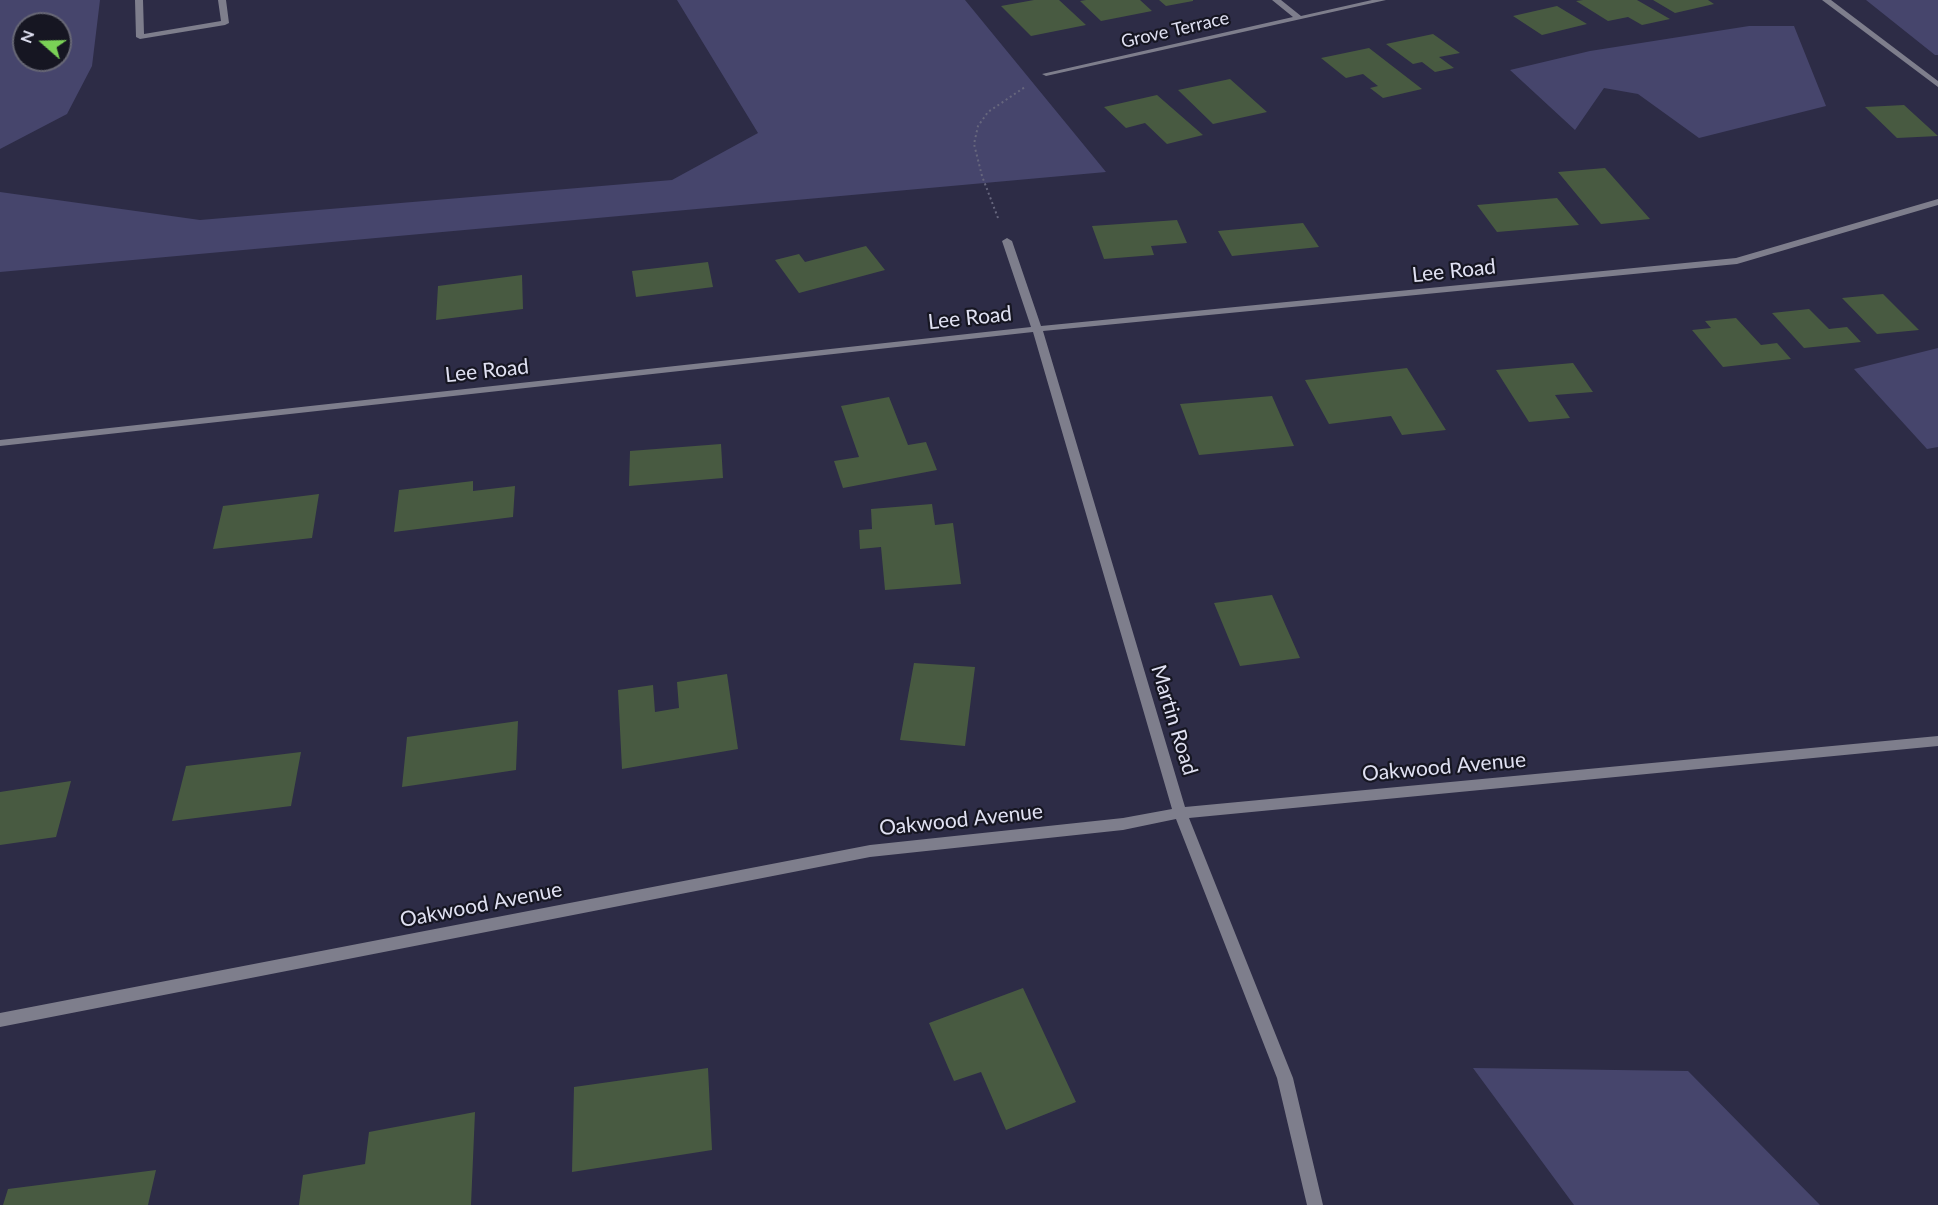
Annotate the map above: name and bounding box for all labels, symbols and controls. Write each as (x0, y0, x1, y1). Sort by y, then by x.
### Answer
street label: Grove Terrace (1119, 7, 1231, 53)
north arrow (12, 12, 72, 72)
text: N (15, 27, 38, 45)
street label: Lee Road (1411, 254, 1497, 288)
street label: Lee Road (927, 301, 1013, 335)
street label: Lee Road (444, 354, 530, 388)
street label: Martin Road (1145, 662, 1203, 778)
street label: Oakwood Avenue (1361, 747, 1527, 787)
street label: Oakwood Avenue (878, 799, 1044, 841)
street label: Oakwood Avenue (398, 877, 564, 933)

